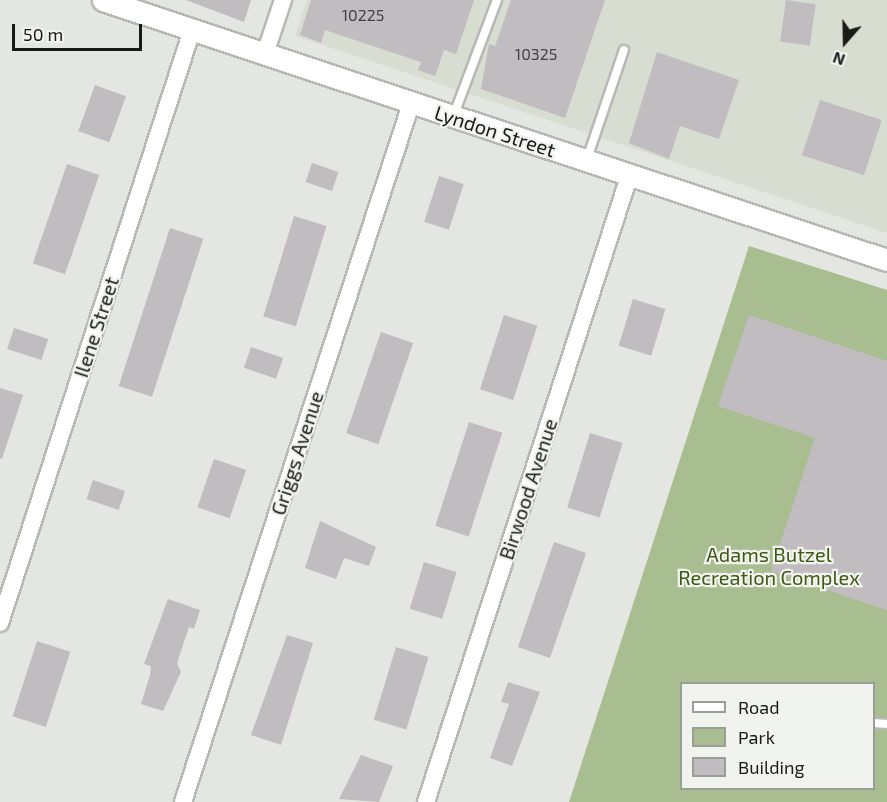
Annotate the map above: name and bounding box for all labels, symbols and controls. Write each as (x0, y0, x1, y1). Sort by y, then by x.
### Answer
house number: 10225 (342, 5, 384, 25)
scale bar (15, 12, 146, 50)
north arrow (815, 12, 875, 72)
text: 50 m (23, 23, 63, 45)
house number: 10325 (515, 44, 557, 64)
text: N (830, 48, 847, 70)
street label: Lyndon Street (432, 100, 558, 162)
street label: Ilene Street (68, 274, 124, 380)
street label: Griggs Avenue (266, 388, 328, 518)
street label: Birwood Avenue (494, 415, 562, 563)
park label: Adams Butzel Recreation Complex (678, 542, 860, 589)
legend (680, 682, 875, 790)
text: Road (738, 696, 779, 718)
text: Park (738, 726, 775, 748)
text: Building (738, 756, 805, 778)

